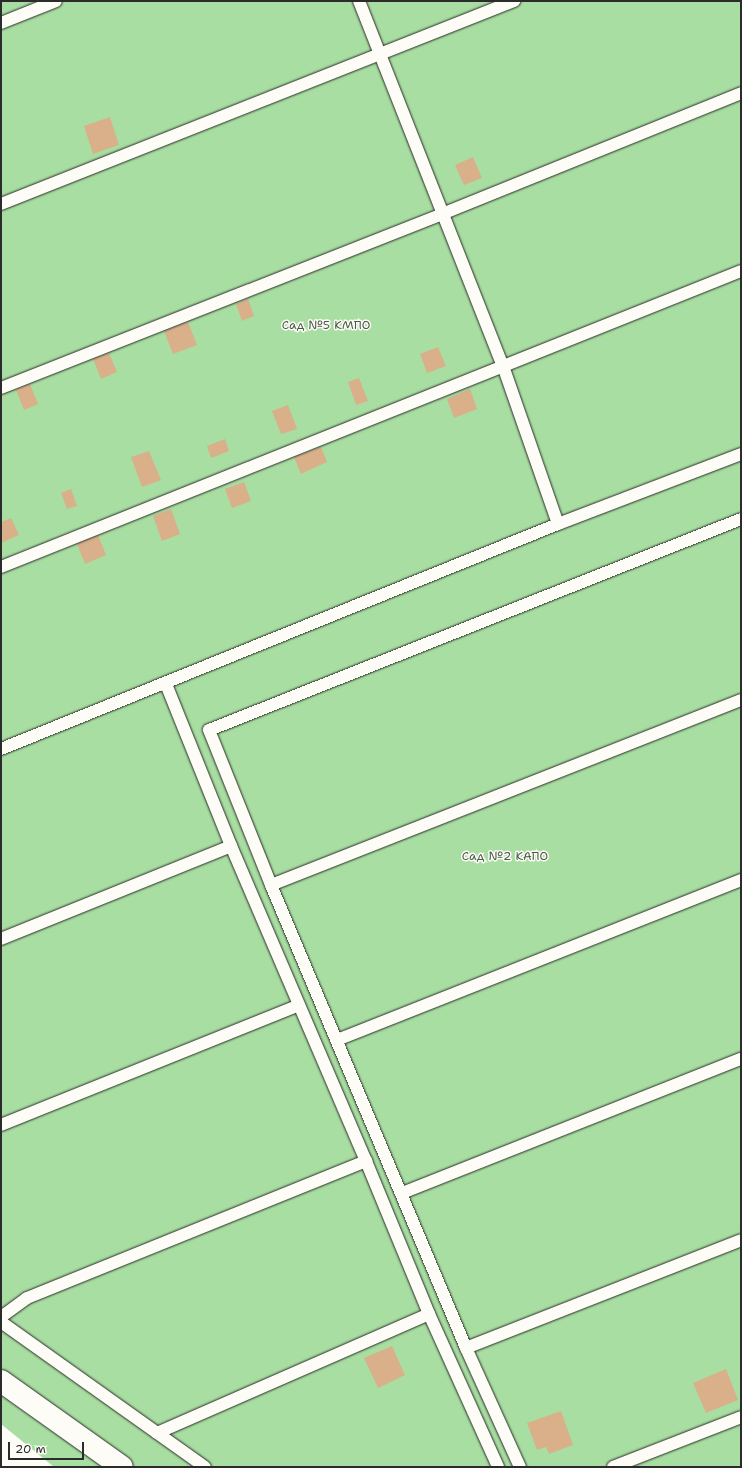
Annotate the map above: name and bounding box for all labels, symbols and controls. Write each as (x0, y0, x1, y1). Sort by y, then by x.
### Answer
park label: Сад №5 КМПО (282, 319, 370, 333)
park label: Сад №2 КАПО (462, 850, 548, 864)
scale bar (10, 1434, 86, 1460)
text: 20 m (15, 1441, 46, 1457)

